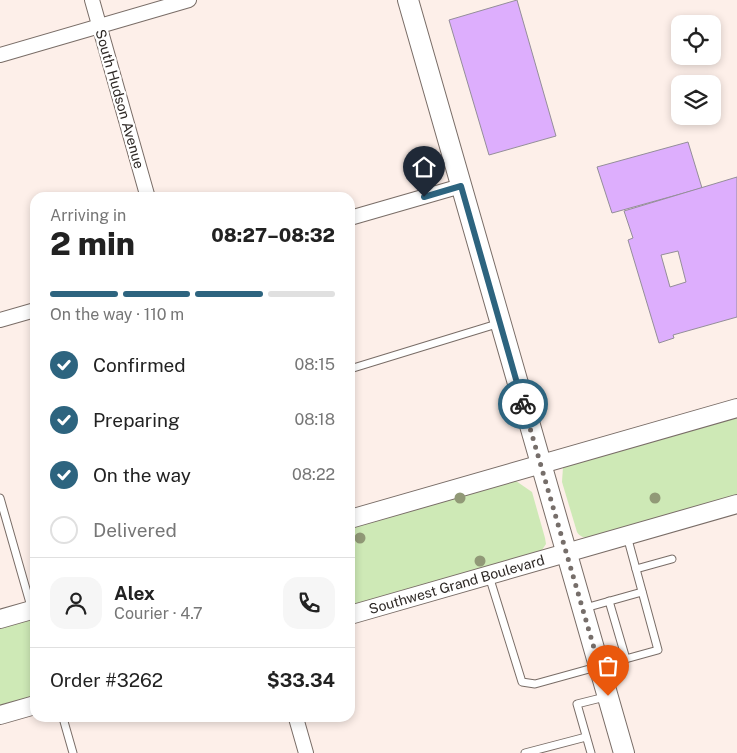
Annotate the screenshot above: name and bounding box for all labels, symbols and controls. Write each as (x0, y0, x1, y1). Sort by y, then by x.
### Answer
map controls (671, 15, 721, 125)
button: locate (671, 15, 721, 65)
street label: South Hudson Avenue (92, 28, 148, 171)
button: layers (671, 75, 721, 125)
pin (403, 146, 445, 197)
icon: home (410, 153, 438, 181)
text: Arriving in (50, 206, 126, 225)
text: 08:27–08:32 (211, 224, 335, 246)
text: 2 min (50, 225, 135, 262)
text: On the way · 110 m (50, 305, 184, 324)
icon: check (50, 351, 78, 379)
text: Confirmed (93, 354, 186, 376)
text: 08:15 (295, 355, 335, 374)
courier (498, 379, 548, 429)
icon: bike (509, 390, 537, 418)
icon: check (50, 406, 78, 434)
text: Preparing (93, 409, 180, 431)
text: 08:18 (294, 410, 335, 429)
icon: check (50, 461, 78, 489)
text: On the way (93, 464, 191, 486)
text: 08:22 (292, 465, 335, 484)
text: Delivered (93, 519, 177, 541)
street label: Southwest Grand Boulevard (367, 552, 546, 617)
button: person (50, 577, 102, 629)
button: phone (283, 577, 335, 629)
text: Alex (114, 582, 155, 604)
text: Courier · 4.7 (114, 604, 203, 623)
pin (587, 645, 629, 696)
icon: bag (594, 652, 622, 680)
text: Order #3262 (50, 669, 163, 691)
text: $33.34 (267, 669, 335, 691)

